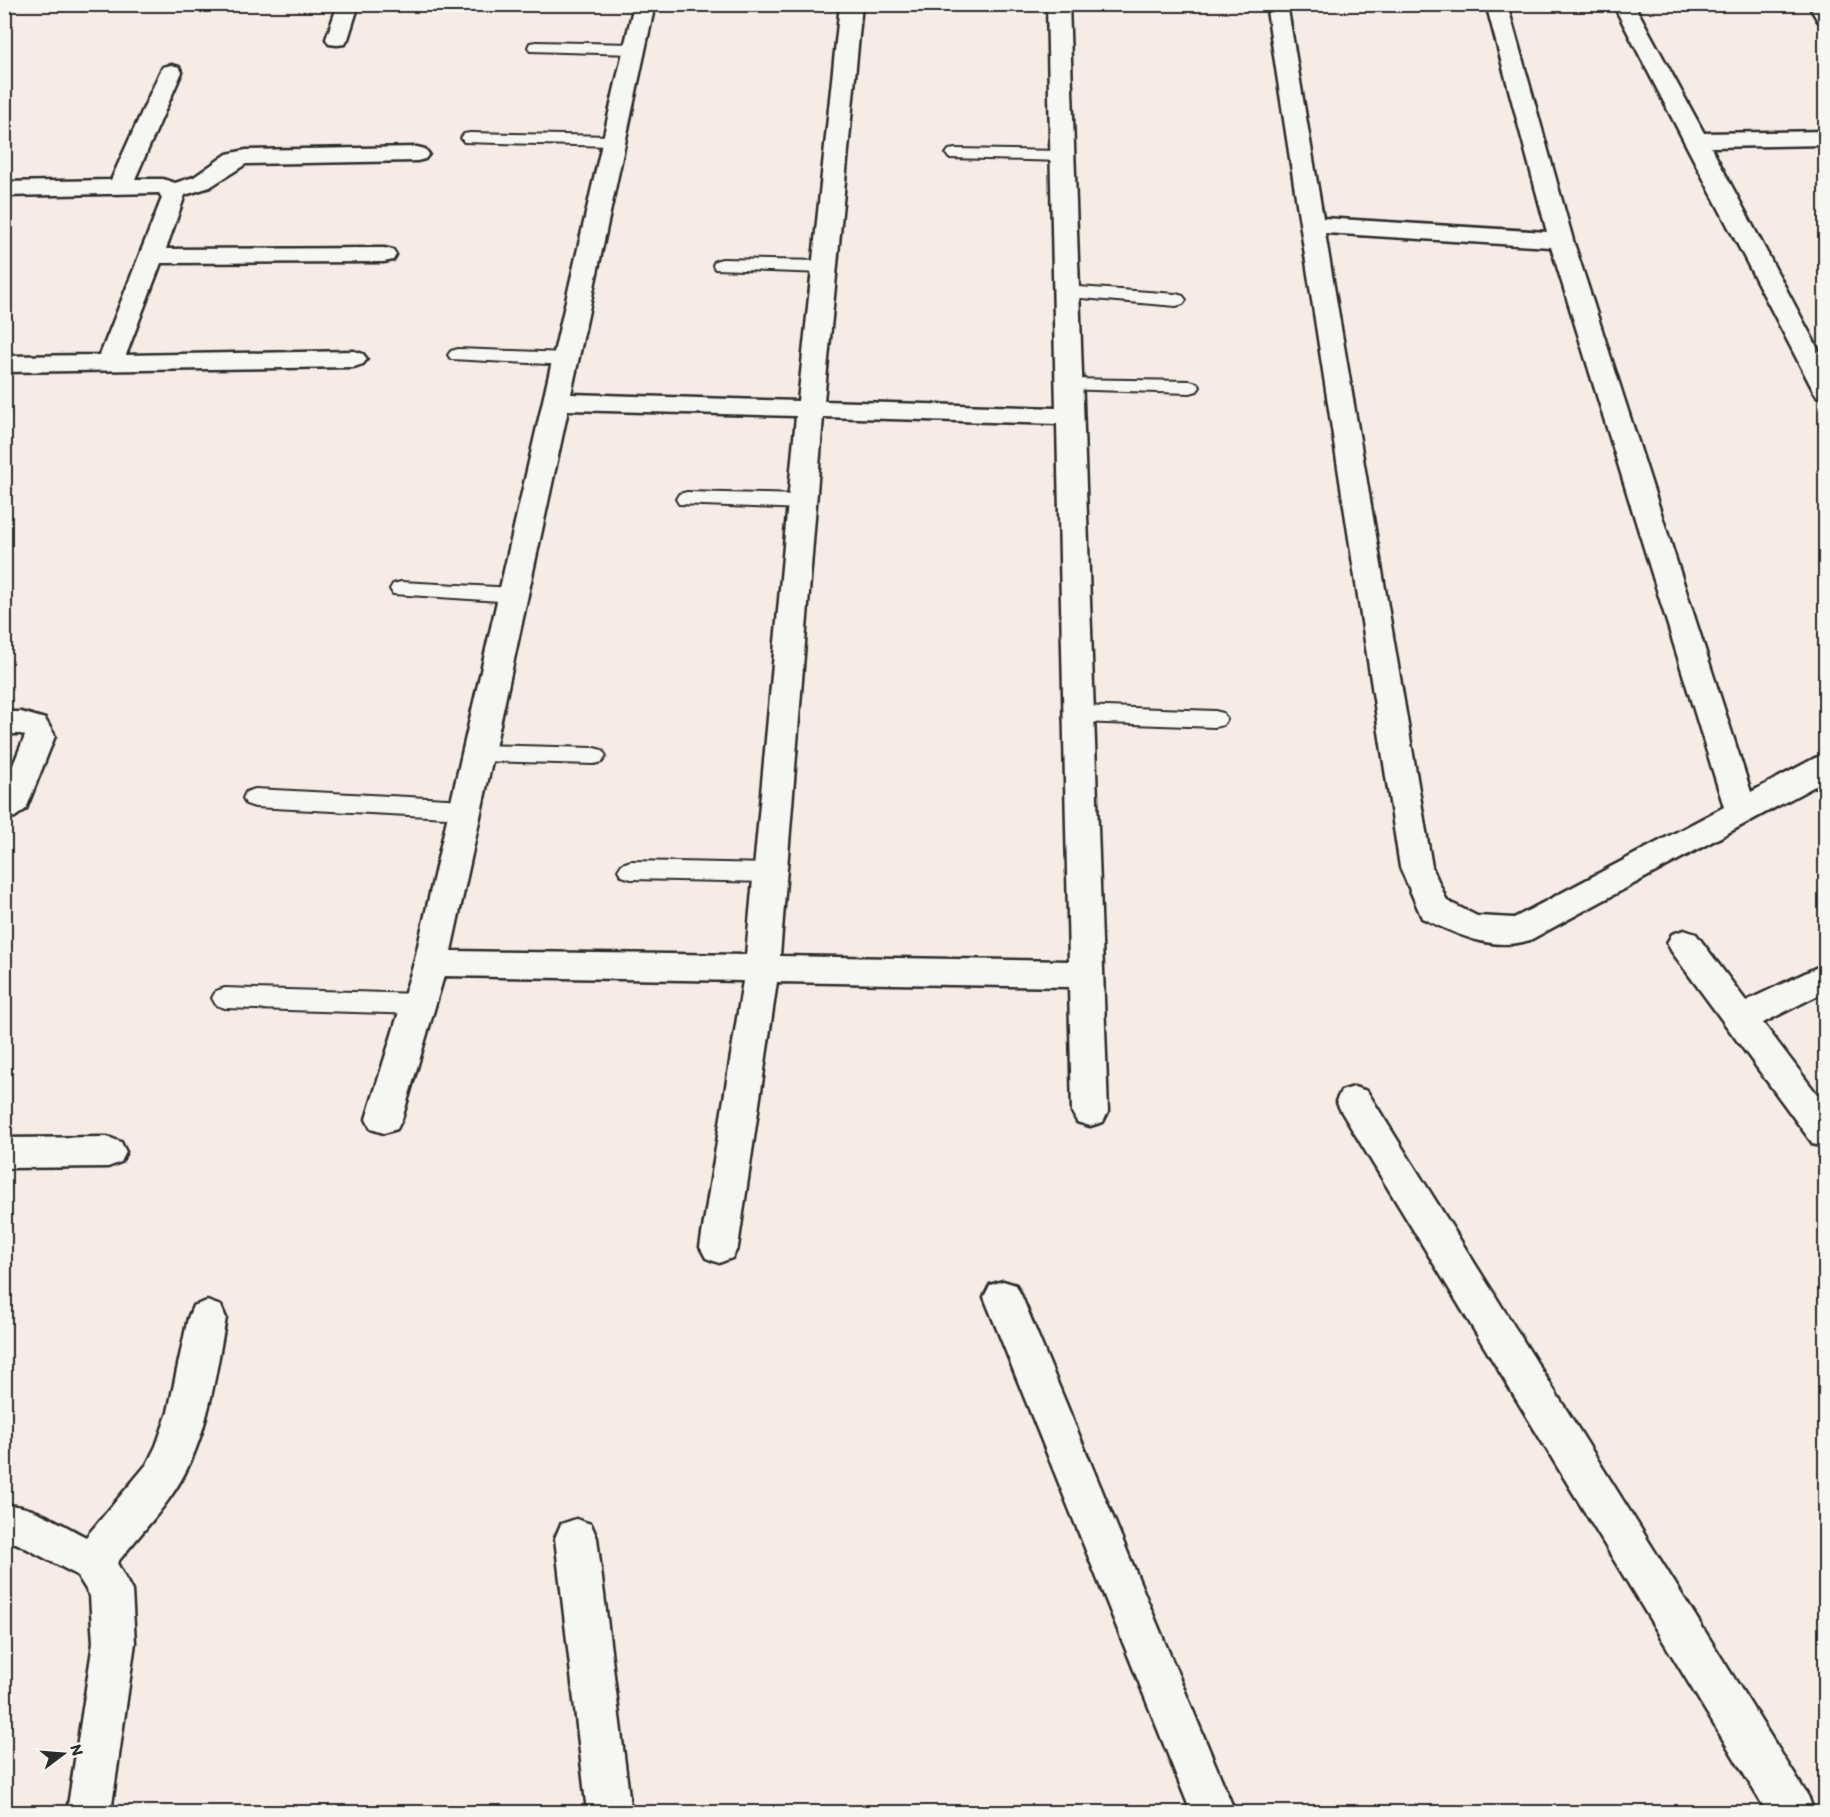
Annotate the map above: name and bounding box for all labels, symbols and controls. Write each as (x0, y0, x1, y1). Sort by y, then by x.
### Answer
north arrow (33, 1724, 93, 1784)
text: N (66, 1742, 88, 1758)

